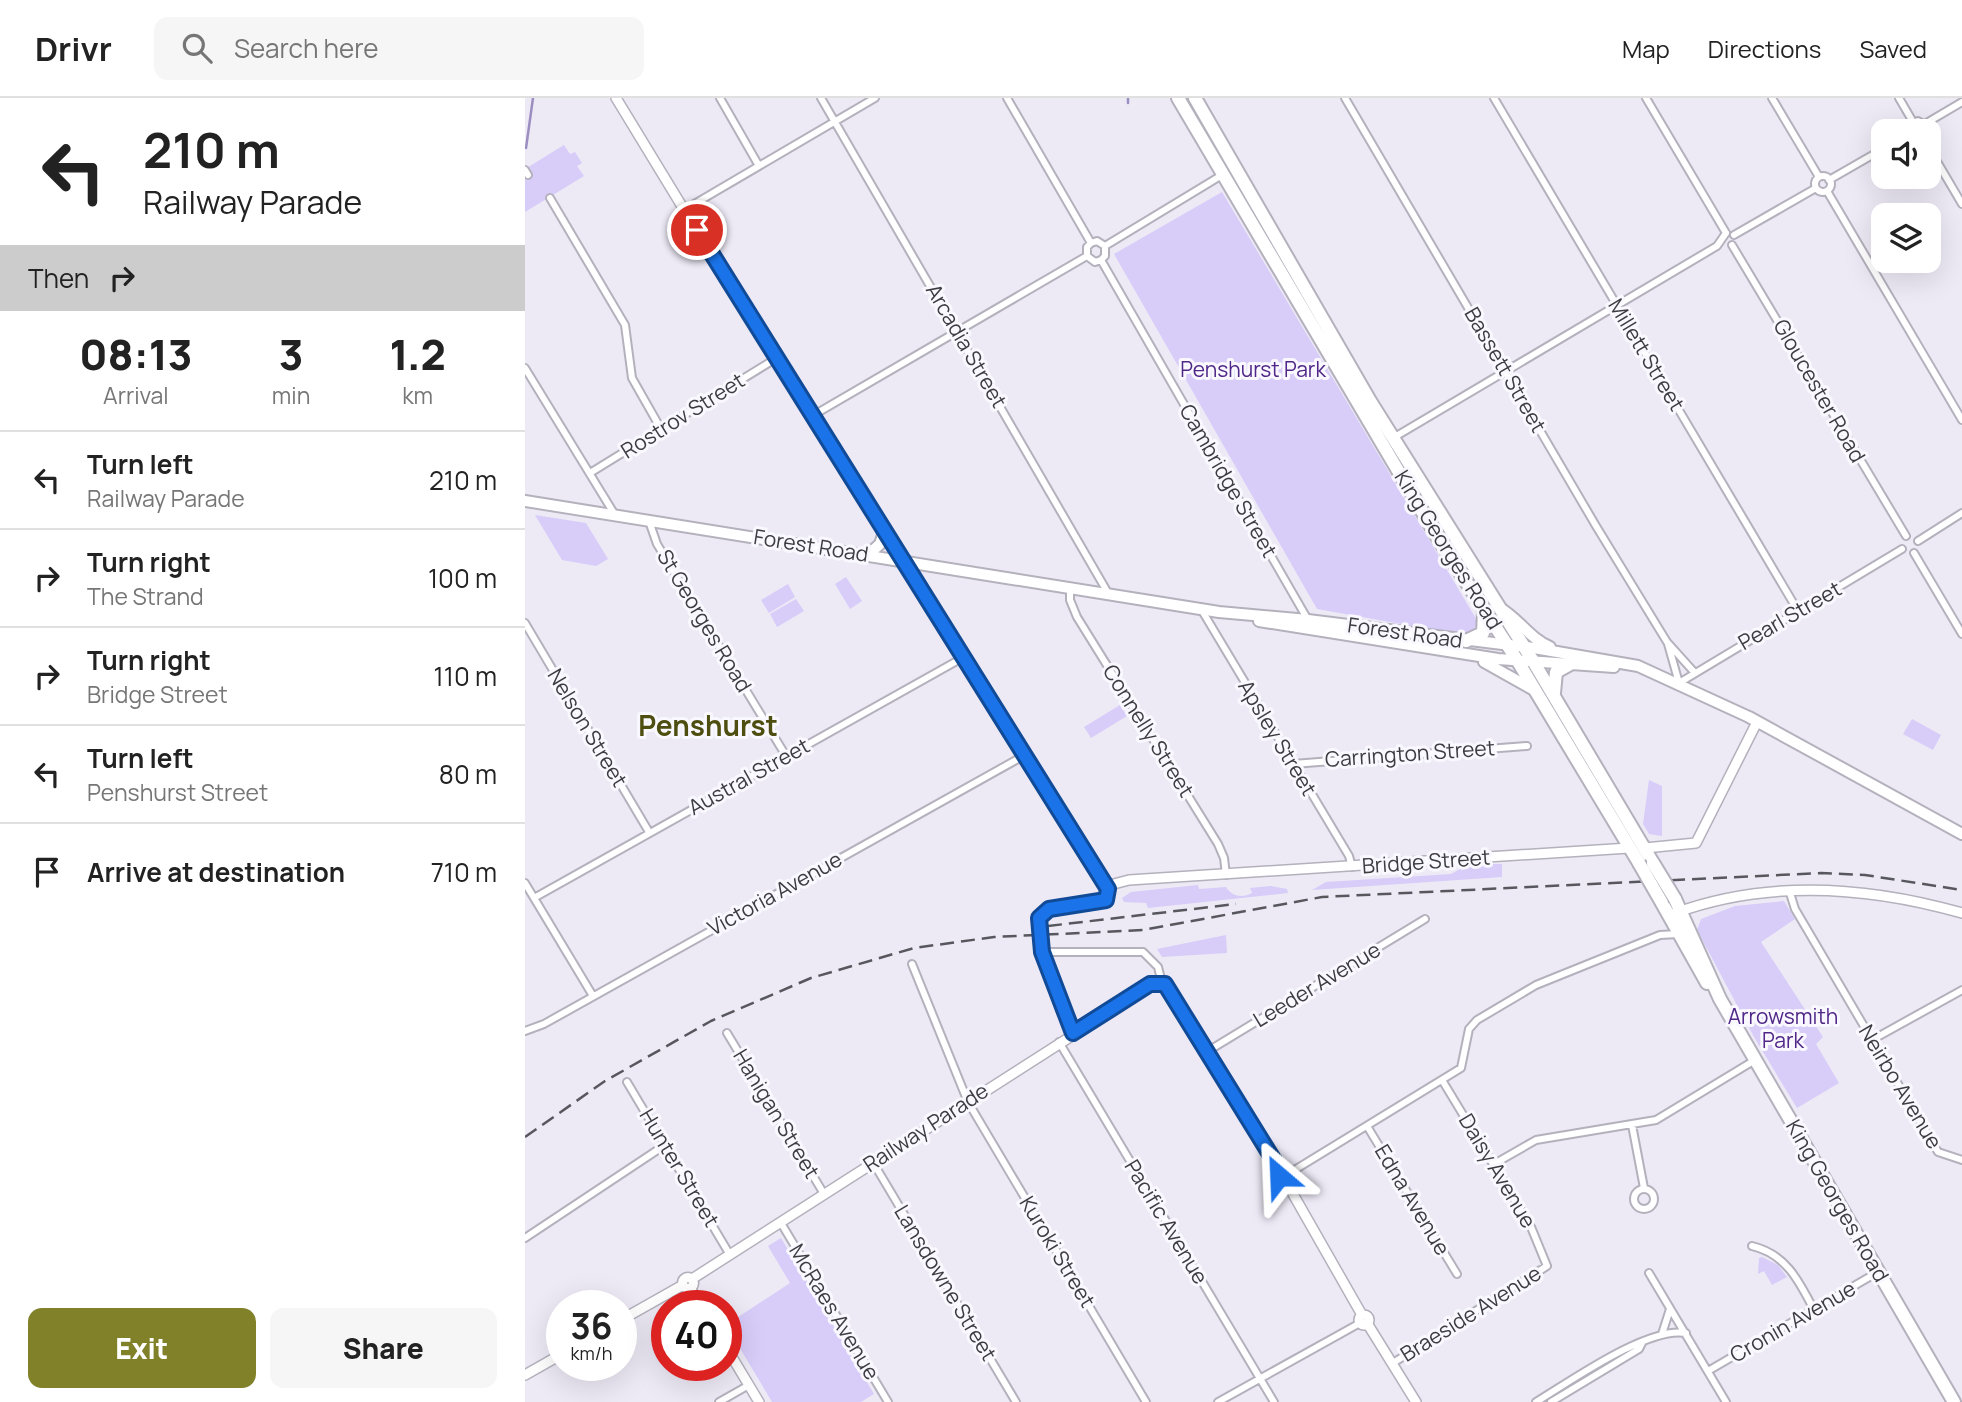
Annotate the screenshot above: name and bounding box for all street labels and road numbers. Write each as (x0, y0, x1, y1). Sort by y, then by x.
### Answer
street label: Arcadia Street (920, 278, 1014, 413)
street label: Millett Street (1602, 293, 1691, 416)
street label: Bassett Street (1459, 302, 1553, 437)
street label: Gloucester Road (1767, 314, 1872, 467)
street label: Rostrov Street (615, 366, 750, 464)
street label: Cambridge Street (1174, 399, 1284, 562)
street label: King Georges Road (1389, 465, 1509, 634)
street label: Forest Road (752, 522, 871, 568)
street label: St Georges Road (651, 544, 759, 697)
street label: Pearl Street (1733, 574, 1846, 656)
street label: Forest Road (1346, 610, 1464, 654)
street label: Connelly Street (1097, 659, 1201, 802)
street label: Nelson Street (542, 663, 634, 792)
street label: Apsley Street (1232, 674, 1323, 801)
street label: Austral Street (683, 731, 814, 821)
street label: Carrington Street (1324, 733, 1496, 773)
street label: Bridge Street (1361, 843, 1491, 879)
street label: Victoria Avenue (702, 845, 847, 942)
street label: Leeder Avenue (1248, 935, 1385, 1033)
street label: Neirbo Avenue (1853, 1019, 1949, 1154)
street label: Hanigan Street (727, 1044, 826, 1183)
street label: Railway Parade (857, 1076, 993, 1178)
street label: Hunter Street (634, 1103, 726, 1232)
street label: Daisy Avenue (1453, 1108, 1543, 1233)
street label: King Georges Road (1780, 1114, 1896, 1287)
street label: Edna Avenue (1369, 1139, 1457, 1260)
street label: Pacific Avenue (1119, 1154, 1215, 1289)
street label: Kuroki Street (1014, 1191, 1102, 1312)
street label: Lansdowne Street (888, 1199, 1003, 1366)
street label: McRaes Avenue (783, 1238, 886, 1385)
street label: Braeside Avenue (1395, 1259, 1546, 1368)
street label: Cronin Avenue (1725, 1274, 1860, 1368)

